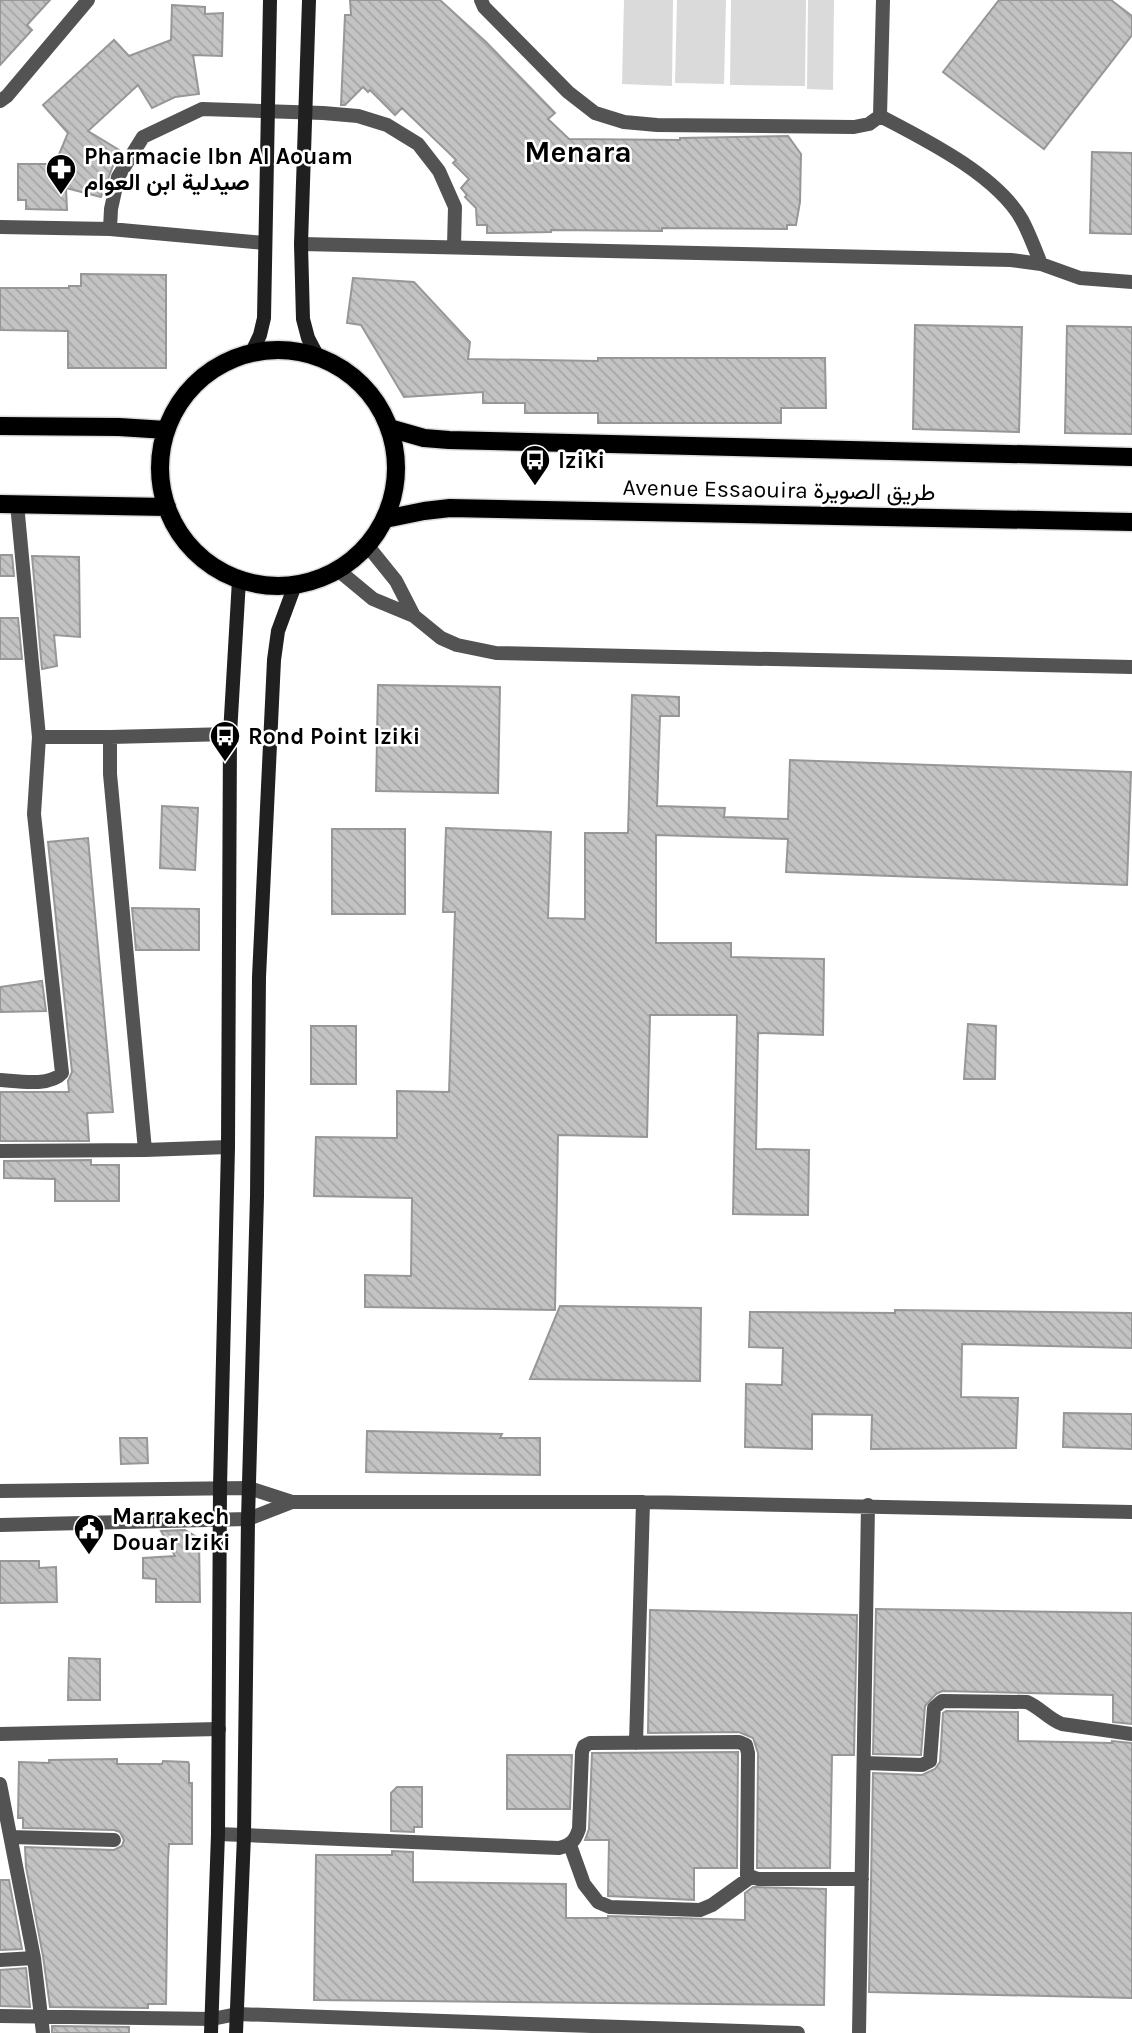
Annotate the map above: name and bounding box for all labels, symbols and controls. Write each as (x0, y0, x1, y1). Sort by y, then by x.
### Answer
district label: Menara (524, 134, 632, 170)
place label: Pharmacie Ibn Al Aouam صيدلية ابن العوام (84, 143, 353, 197)
pharmacy icon: Pharmacie Ibn Al Aouam صيدلية ابن العوام (44, 152, 78, 196)
bus stop icon: Iziki (518, 443, 552, 487)
place label: Iziki (558, 447, 605, 474)
street label: Avenue Essaouira طريق الصويرة (622, 474, 936, 507)
bus stop icon: Rond Point Iziki (208, 719, 242, 763)
place label: Rond Point Iziki (248, 723, 420, 750)
place label: Marrakech Douar Iziki (112, 1503, 231, 1556)
public building icon: Marrakech Douar Iziki (72, 1512, 106, 1556)

